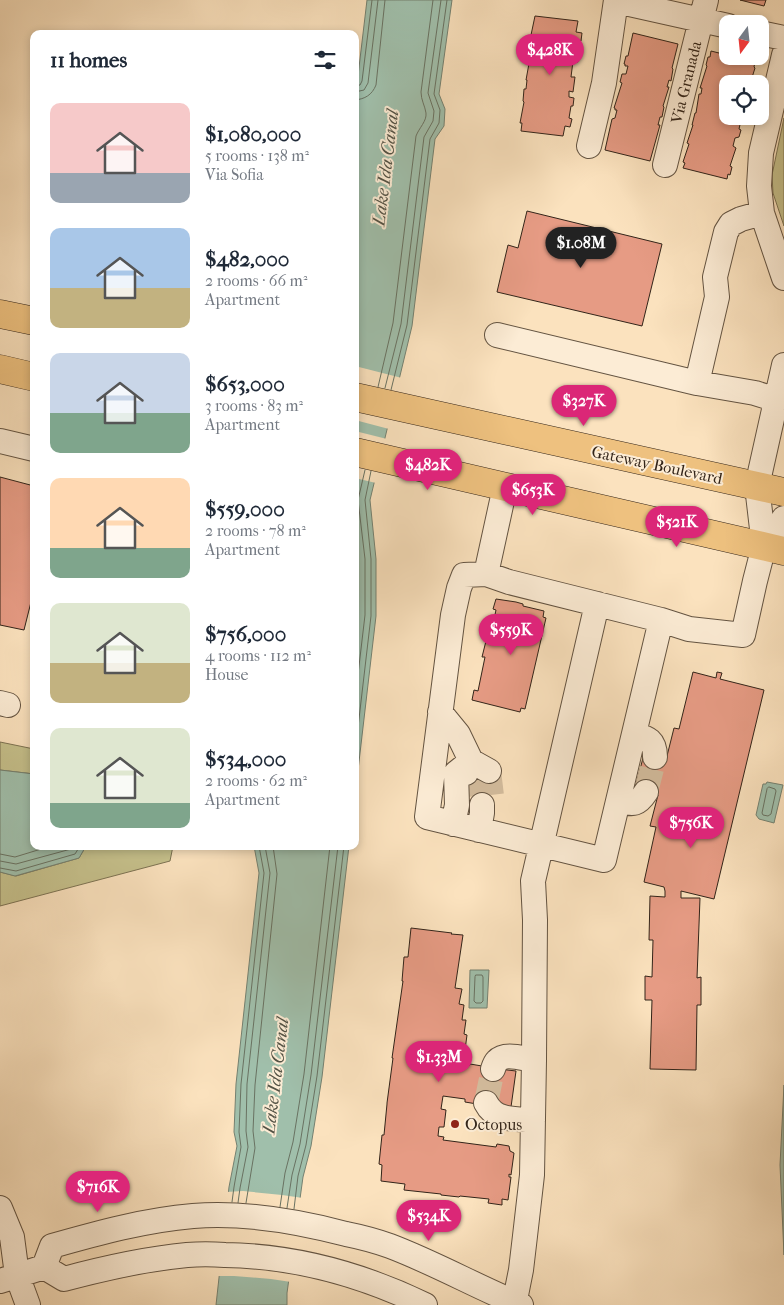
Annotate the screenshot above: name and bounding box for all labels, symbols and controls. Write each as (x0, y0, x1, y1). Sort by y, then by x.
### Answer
north arrow (719, 15, 769, 65)
map controls (719, 15, 769, 125)
pin: $428K (515, 34, 585, 76)
street label: Via Granada (666, 38, 706, 126)
text: $428K (527, 40, 573, 59)
icon: filters (311, 46, 339, 74)
text: 11 homes (50, 48, 127, 72)
button: locate (719, 75, 769, 125)
water label: Lake Ida Canal (368, 106, 404, 229)
text: $1,080,000 (205, 122, 301, 146)
icon: home (90, 123, 150, 183)
text: 5 rooms · 138 m² (205, 146, 309, 165)
text: Via Sofia (205, 165, 264, 184)
pin: $1.08M (540, 226, 622, 269)
text: $1.08M (556, 233, 606, 252)
text: $482,000 (205, 247, 289, 271)
icon: home (90, 248, 150, 308)
text: 2 rooms · 66 m² (205, 271, 307, 290)
text: Apartment (205, 290, 280, 309)
text: $653,000 (205, 372, 285, 396)
icon: home (90, 373, 150, 433)
pin: $327K (549, 384, 619, 427)
text: $327K (563, 391, 605, 410)
text: 3 rooms · 83 m² (205, 396, 303, 415)
text: Apartment (205, 415, 280, 434)
street label: Gateway Boulevard (590, 442, 724, 488)
pin: $482K (393, 448, 463, 491)
text: $482K (405, 455, 451, 474)
pin: $653K (498, 474, 568, 516)
text: $653K (512, 480, 554, 499)
text: $559,000 (205, 497, 285, 521)
icon: home (90, 498, 150, 558)
pin: $521K (642, 506, 712, 548)
text: $521K (656, 512, 698, 531)
text: 2 rooms · 78 m² (205, 521, 306, 540)
text: Apartment (205, 540, 280, 559)
pin: $559K (476, 614, 546, 656)
text: $559K (490, 620, 532, 639)
text: $756,000 (205, 622, 286, 646)
icon: home (90, 623, 150, 683)
text: 4 rooms · 112 m² (205, 646, 311, 665)
text: House (205, 665, 248, 684)
text: $534,000 (205, 747, 286, 771)
icon: home (90, 748, 150, 808)
text: 2 rooms · 62 m² (205, 771, 307, 790)
text: Apartment (205, 790, 280, 809)
pin: $756K (656, 806, 726, 849)
text: $756K (669, 813, 713, 832)
water label: Lake Ida Canal (258, 1014, 294, 1137)
pin: $1.33M (398, 1040, 480, 1083)
text: $1.33M (416, 1047, 462, 1066)
place label: Octopus (465, 1115, 522, 1134)
marker: Octopus (449, 1118, 461, 1130)
pin: $716K (63, 1170, 133, 1213)
text: $716K (77, 1177, 119, 1196)
pin: $534K (394, 1200, 464, 1242)
text: $534K (407, 1206, 451, 1225)

